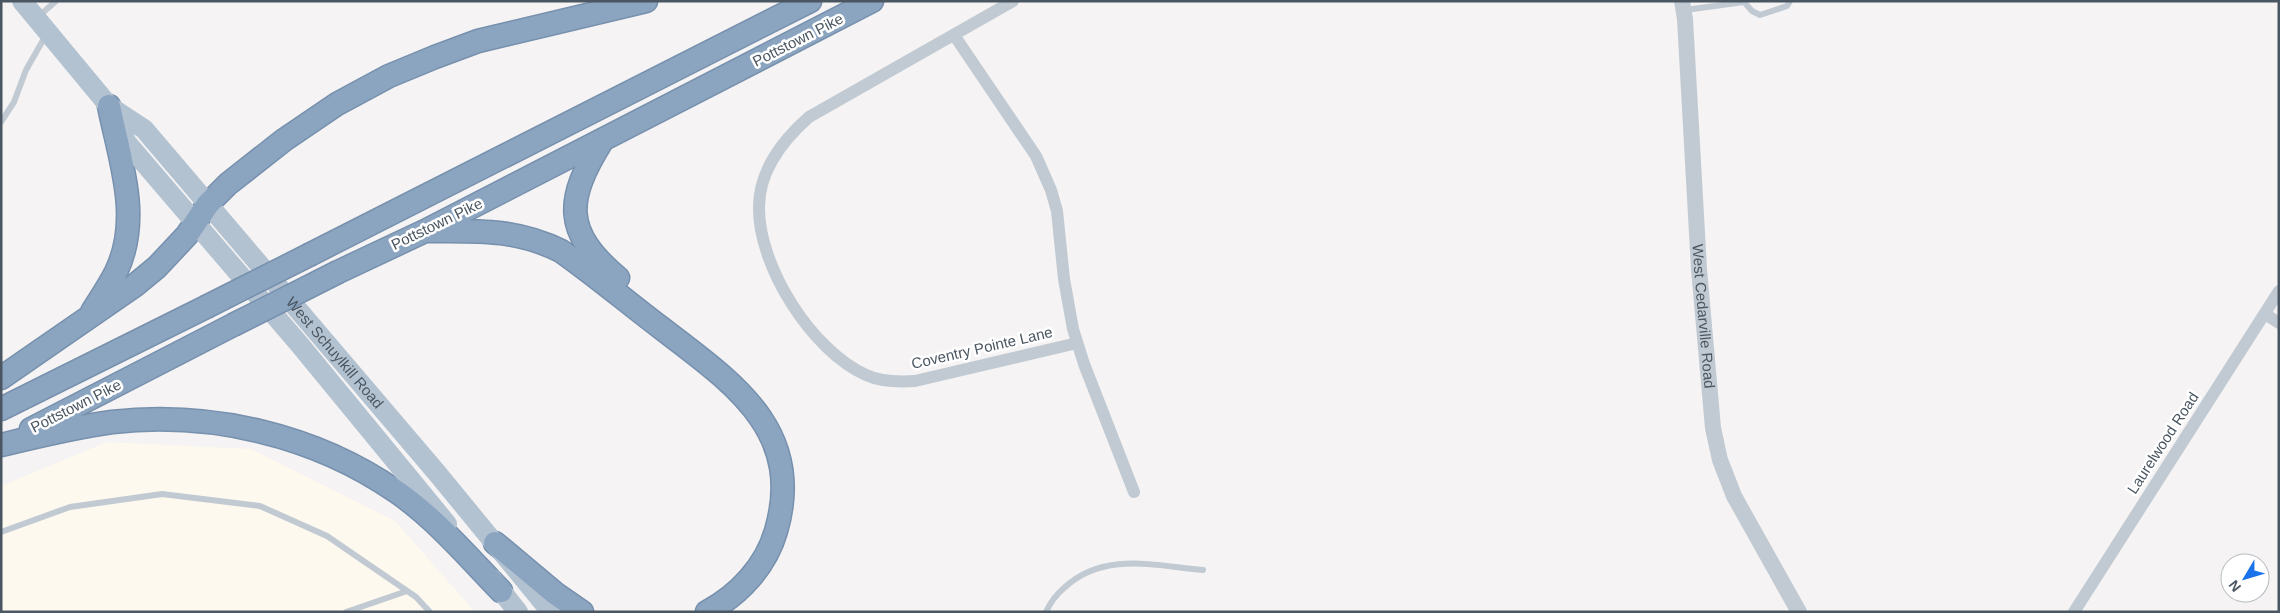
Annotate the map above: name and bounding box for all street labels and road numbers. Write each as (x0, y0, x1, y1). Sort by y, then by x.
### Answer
street label: Pottstown Pike (750, 9, 846, 70)
street label: Pottstown Pike (388, 194, 485, 253)
street label: West Cedarville Road (1690, 243, 1718, 389)
street label: West Schuylkill Road (283, 294, 387, 412)
street label: Coventry Pointe Lane (910, 323, 1054, 372)
street label: Pottstown Pike (28, 375, 124, 436)
street label: Laurelwood Road (2123, 389, 2202, 497)

